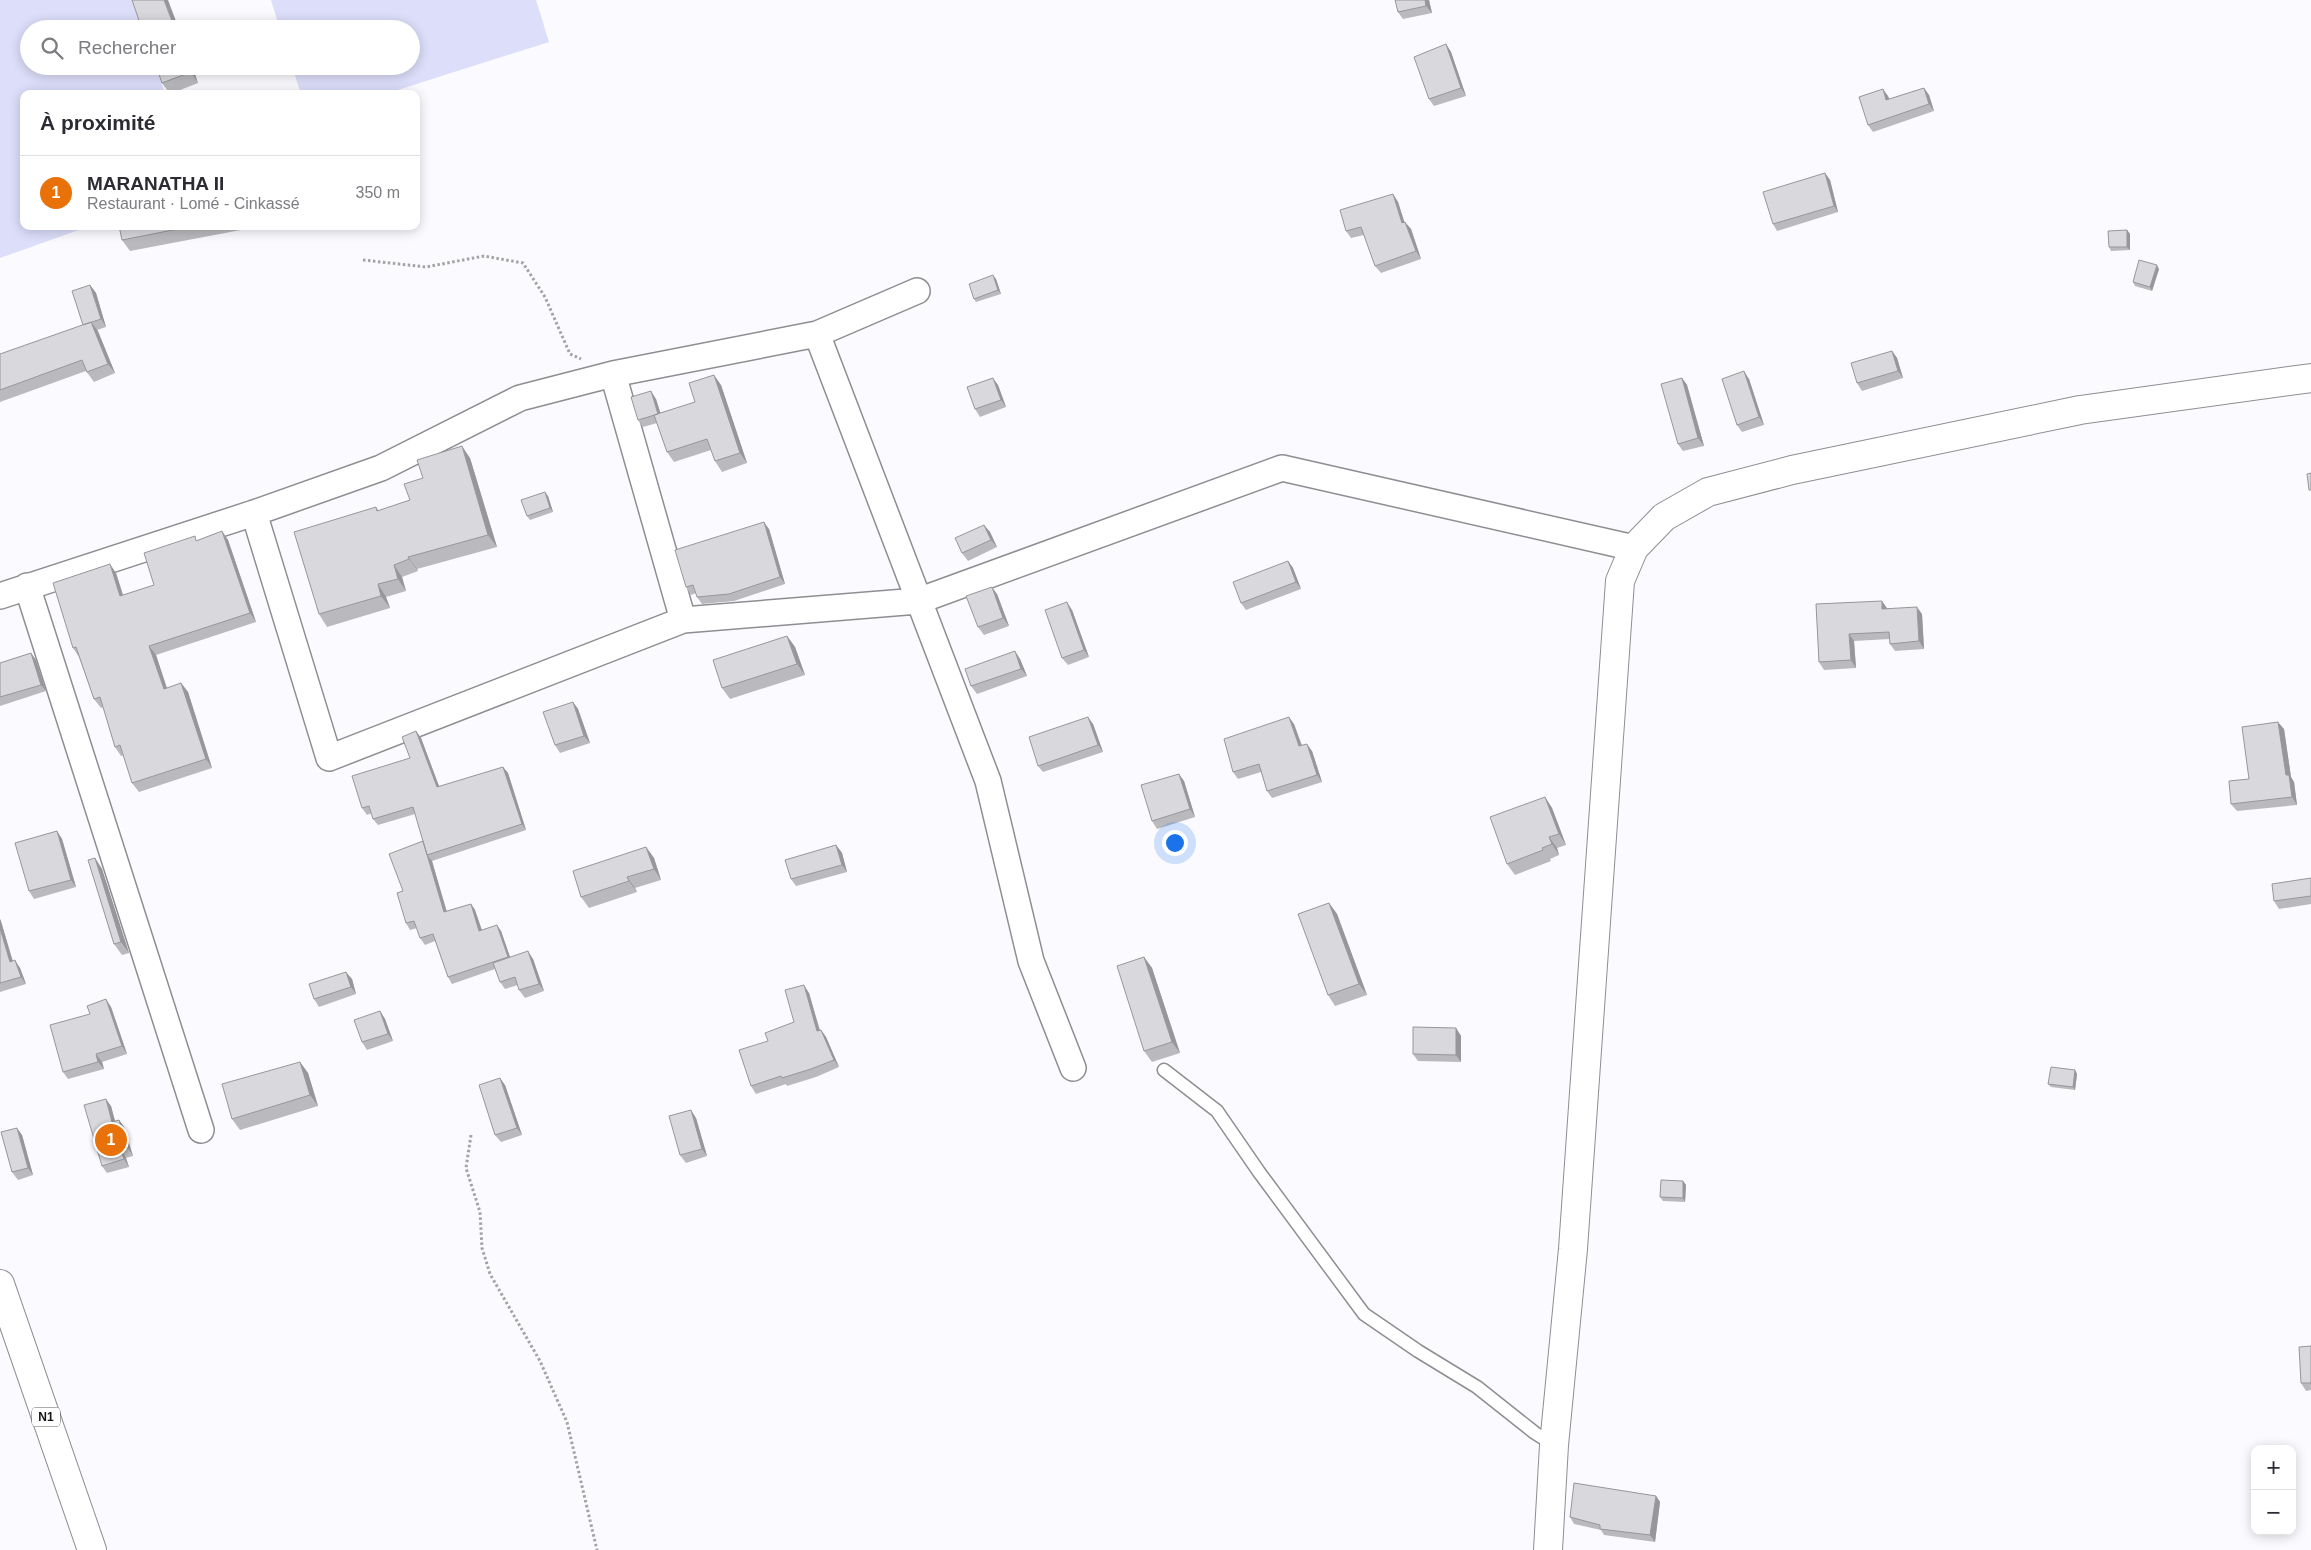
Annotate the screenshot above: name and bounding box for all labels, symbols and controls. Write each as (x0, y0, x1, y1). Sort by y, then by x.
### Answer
search box (20, 20, 420, 75)
icon: search (38, 34, 66, 62)
text: Rechercher (78, 37, 176, 58)
text: À proximité (40, 111, 156, 134)
text: MARANATHA II (87, 173, 224, 194)
text: 1 (52, 184, 60, 201)
text: 350 m (356, 184, 400, 201)
text: Restaurant · Lomé - Cinkassé (87, 195, 300, 212)
your location (1162, 830, 1188, 856)
pin: 1 (95, 1121, 127, 1159)
road number: N1 (32, 1408, 60, 1426)
map controls (2251, 1445, 2296, 1535)
button: + (2251, 1445, 2296, 1490)
button: − (2251, 1490, 2296, 1535)

